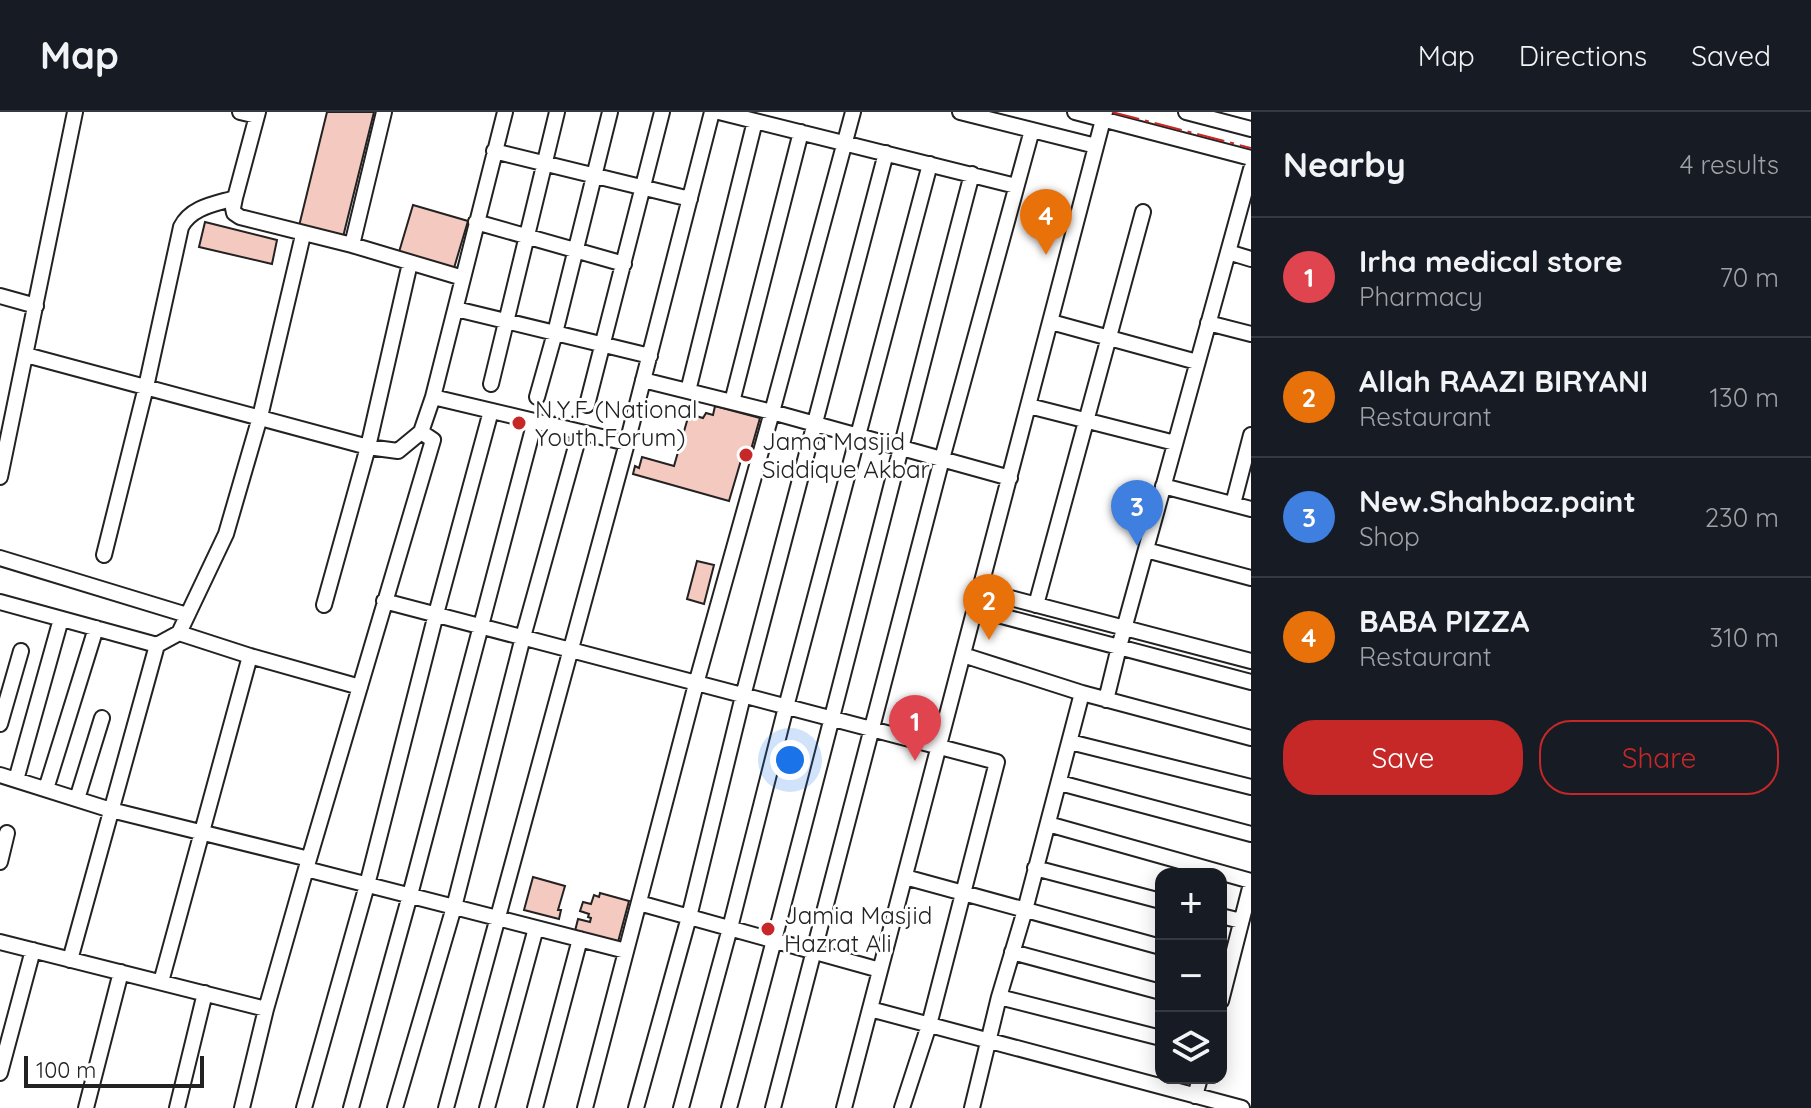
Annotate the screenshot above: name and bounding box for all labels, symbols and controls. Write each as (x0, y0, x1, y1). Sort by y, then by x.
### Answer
text: Map (40, 31, 119, 79)
text: Map (1418, 38, 1475, 73)
text: Directions (1519, 38, 1647, 73)
text: Saved (1691, 38, 1771, 73)
text: Nearby (1283, 143, 1406, 186)
text: 4 results (1680, 148, 1779, 181)
pin: 4 (1020, 189, 1072, 255)
text: Irha medical store (1359, 242, 1623, 280)
text: 1 (1304, 261, 1314, 294)
text: 70 m (1719, 261, 1779, 294)
text: Pharmacy (1359, 280, 1483, 313)
text: Allah RAAZI BIRYANI (1359, 362, 1648, 400)
text: 2 (1302, 381, 1316, 414)
text: 130 m (1709, 381, 1779, 414)
place label: N.Y.F (National Youth Forum) (535, 394, 697, 452)
text: Restaurant (1359, 400, 1492, 433)
marker: N.Y.F (National Youth Forum) (510, 414, 528, 432)
place label: Jama Masjid Siddique Akbar (762, 426, 930, 484)
marker: Jama Masjid Siddique Akbar (737, 446, 755, 464)
pin: 3 (1111, 480, 1163, 546)
text: New.Shahbaz.paint (1359, 482, 1636, 520)
text: 3 (1302, 501, 1316, 534)
text: 230 m (1705, 501, 1779, 534)
text: Shop (1359, 520, 1420, 553)
pin: 2 (963, 574, 1015, 640)
text: BABA PIZZA (1359, 602, 1529, 640)
text: 4 (1301, 621, 1317, 654)
text: 310 m (1709, 621, 1779, 654)
text: Restaurant (1359, 640, 1492, 673)
pin: 1 (889, 695, 941, 761)
button: Save (1283, 720, 1523, 795)
button: Share (1539, 720, 1779, 795)
your location (770, 740, 810, 780)
map controls (1155, 868, 1227, 1084)
button: + (1155, 868, 1227, 940)
place label: Jamia Masjid Hazrat Ali (784, 900, 932, 958)
marker: Jamia Masjid Hazrat Ali (759, 920, 777, 938)
button: − (1155, 940, 1227, 1012)
button: layers (1155, 1012, 1227, 1084)
scale bar (24, 1052, 204, 1088)
text: 100 m (36, 1056, 96, 1084)

